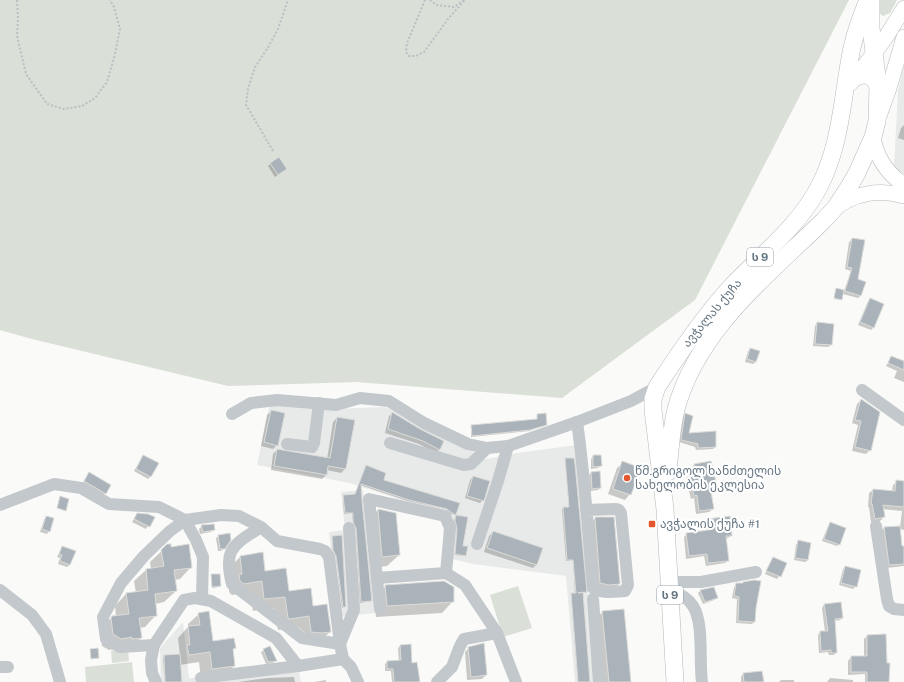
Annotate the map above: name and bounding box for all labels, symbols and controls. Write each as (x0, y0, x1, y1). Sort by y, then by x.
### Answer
road number: ს 9 (747, 248, 773, 266)
street label: ავჭალას ქუჩა (679, 276, 745, 351)
place label: წმ.გრიგოლ ხანძთელის სახელობის ეკლესია (635, 464, 781, 493)
marker: წმ.გრიგოლ ხანძთელის სახელობის ეკლესია (622, 473, 632, 483)
place label: ავჭალის ქუჩა #1 (660, 517, 760, 532)
marker: ავჭალის ქუჩა #1 (647, 519, 657, 529)
road number: ს 9 (657, 586, 683, 604)

